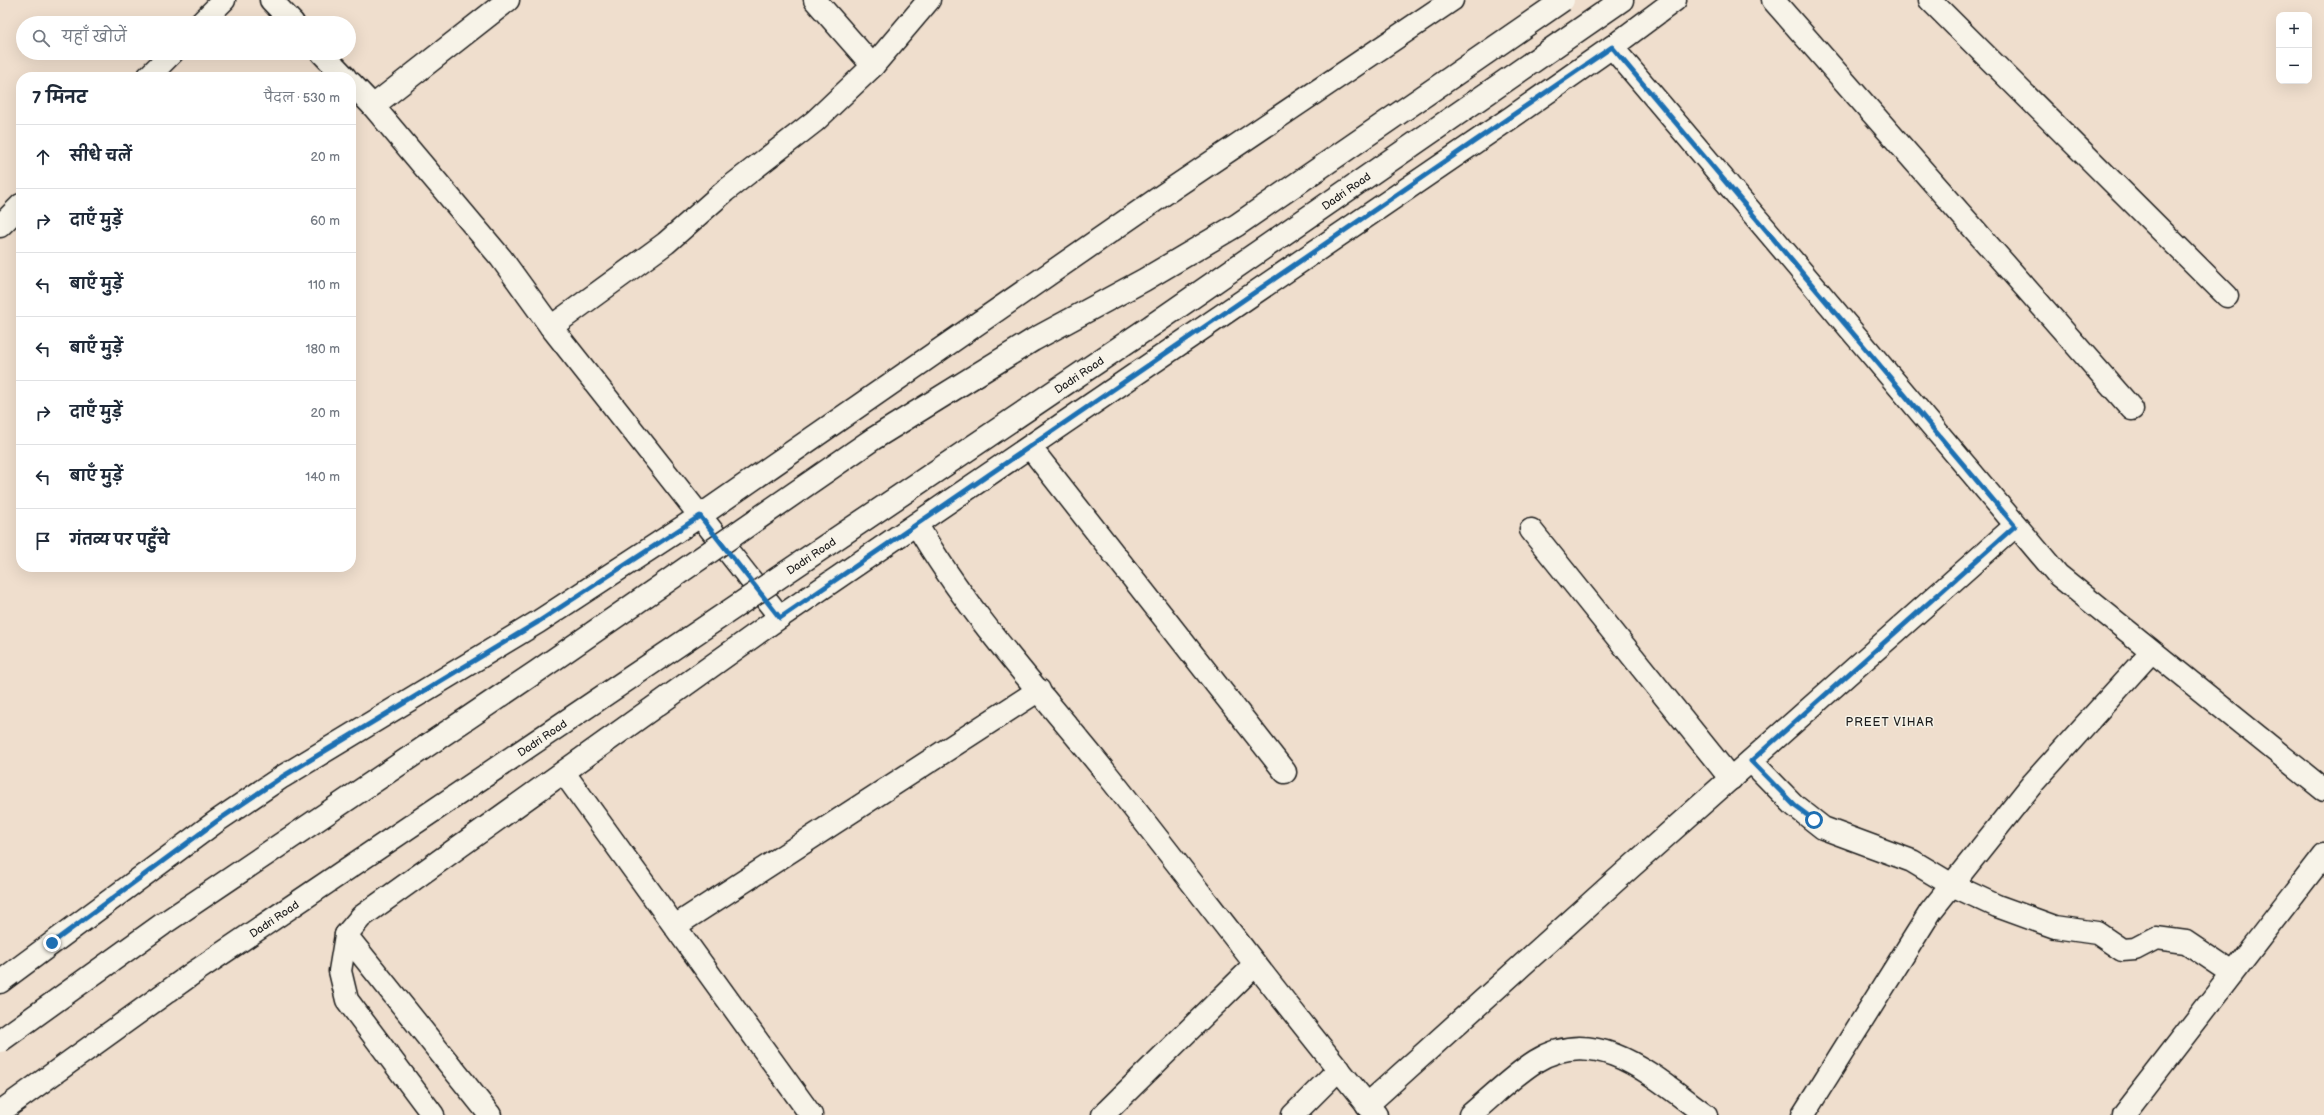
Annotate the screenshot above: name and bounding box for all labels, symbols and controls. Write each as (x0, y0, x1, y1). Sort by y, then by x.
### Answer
map controls (2276, 12, 2312, 84)
button: + (2276, 12, 2312, 48)
search box (16, 16, 356, 60)
icon: search (30, 27, 52, 49)
text: यहाँ खोजें (62, 28, 127, 47)
button: − (2276, 48, 2312, 84)
text: 7 मिनट (32, 88, 87, 108)
text: पैदल · 530 m (264, 90, 340, 106)
icon: ahead (32, 146, 54, 168)
text: सीधे चलें (70, 147, 132, 166)
text: 20 m (310, 149, 340, 165)
street label: Dadri Road (1319, 170, 1373, 213)
icon: right (32, 210, 54, 232)
text: दाएँ मुड़ें (70, 211, 122, 230)
text: 60 m (310, 213, 340, 229)
icon: left (32, 274, 54, 296)
text: बाएँ मुड़ें (70, 275, 123, 294)
text: 110 m (308, 277, 340, 293)
icon: left (32, 338, 54, 360)
text: बाएँ मुड़ें (70, 339, 123, 358)
text: 180 m (305, 341, 340, 357)
street label: Dadri Road (1052, 354, 1106, 397)
icon: right (32, 402, 54, 424)
text: दाएँ मुड़ें (70, 403, 122, 422)
text: 20 m (310, 405, 340, 421)
icon: left (32, 466, 54, 488)
text: बाएँ मुड़ें (70, 467, 123, 486)
text: 140 m (305, 469, 340, 485)
icon: arrive (32, 530, 54, 552)
text: गंतव्य पर पहुँचे (70, 531, 169, 550)
street label: Dadri Road (784, 535, 838, 578)
district label: PREET VIHAR (1846, 715, 1934, 730)
street label: Dadri Road (515, 717, 569, 760)
route start (1805, 811, 1823, 829)
street label: Dadri Road (247, 898, 301, 941)
route end (43, 934, 61, 952)

